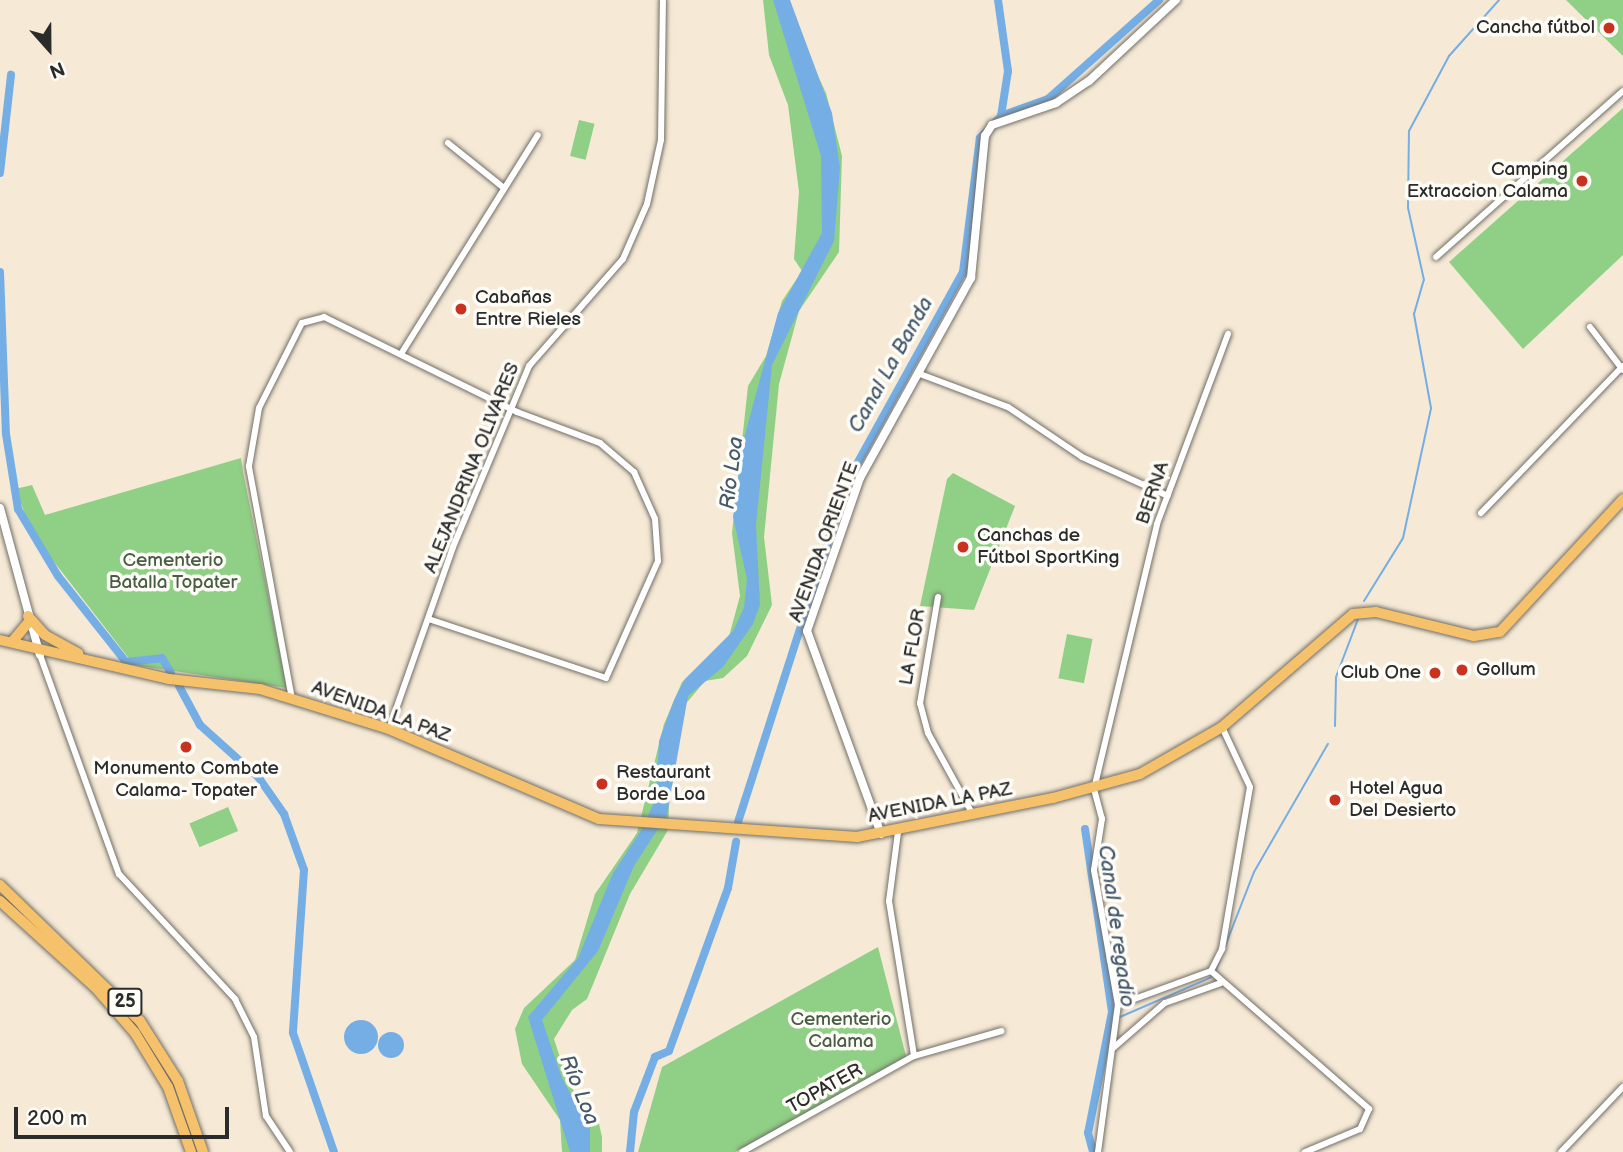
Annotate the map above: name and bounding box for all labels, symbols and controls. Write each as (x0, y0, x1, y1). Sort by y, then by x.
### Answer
north arrow (14, 14, 84, 84)
place label: Cancha fútbol (1476, 17, 1595, 39)
marker: Cancha fútbol (1601, 20, 1617, 36)
text: N (46, 56, 67, 82)
place label: Camping Extraccion Calama (1407, 159, 1568, 203)
marker: Camping Extraccion Calama (1574, 173, 1590, 189)
place label: Cabañas Entre Rieles (475, 287, 581, 331)
water label: Canal La Banda (843, 293, 939, 437)
marker: Cabañas Entre Rieles (453, 301, 469, 317)
street label: ALEJANDRINA OLIVARES (419, 359, 525, 577)
water label: Río Loa (715, 435, 749, 511)
street label: AVENIDA ORIENTE (784, 459, 864, 625)
street label: BERNA (1132, 459, 1174, 527)
place label: Canchas de Fútbol SportKing (977, 525, 1120, 569)
marker: Canchas de Fútbol SportKing (955, 539, 971, 555)
park label: Cementerio Batalla Topater (108, 550, 238, 594)
street label: LA FLOR (895, 607, 931, 687)
place label: Gollum (1476, 659, 1536, 681)
place label: Club One (1340, 662, 1421, 684)
marker: Gollum (1454, 662, 1470, 678)
marker: Club One (1427, 665, 1443, 681)
street label: AVENIDA LA PAZ (308, 676, 454, 748)
marker: Monumento Combate Calama- Topater (178, 739, 194, 755)
place label: Monumento Combate Calama- Topater (93, 758, 279, 802)
place label: Restaurant Borde Loa (616, 762, 711, 806)
marker: Restaurant Borde Loa (594, 776, 610, 792)
street label: AVENIDA LA PAZ (866, 778, 1014, 828)
place label: Hotel Agua Del Desierto (1349, 778, 1456, 822)
marker: Hotel Agua Del Desierto (1327, 792, 1343, 808)
water label: Canal de regadio (1092, 843, 1140, 1009)
road number: 25 (106, 987, 144, 1016)
park label: Cementerio Calama (790, 1009, 892, 1053)
water label: Río Loa (554, 1051, 604, 1129)
street label: TOPATER (783, 1059, 867, 1119)
scale bar (18, 1092, 233, 1136)
text: 200 m (27, 1106, 87, 1131)

